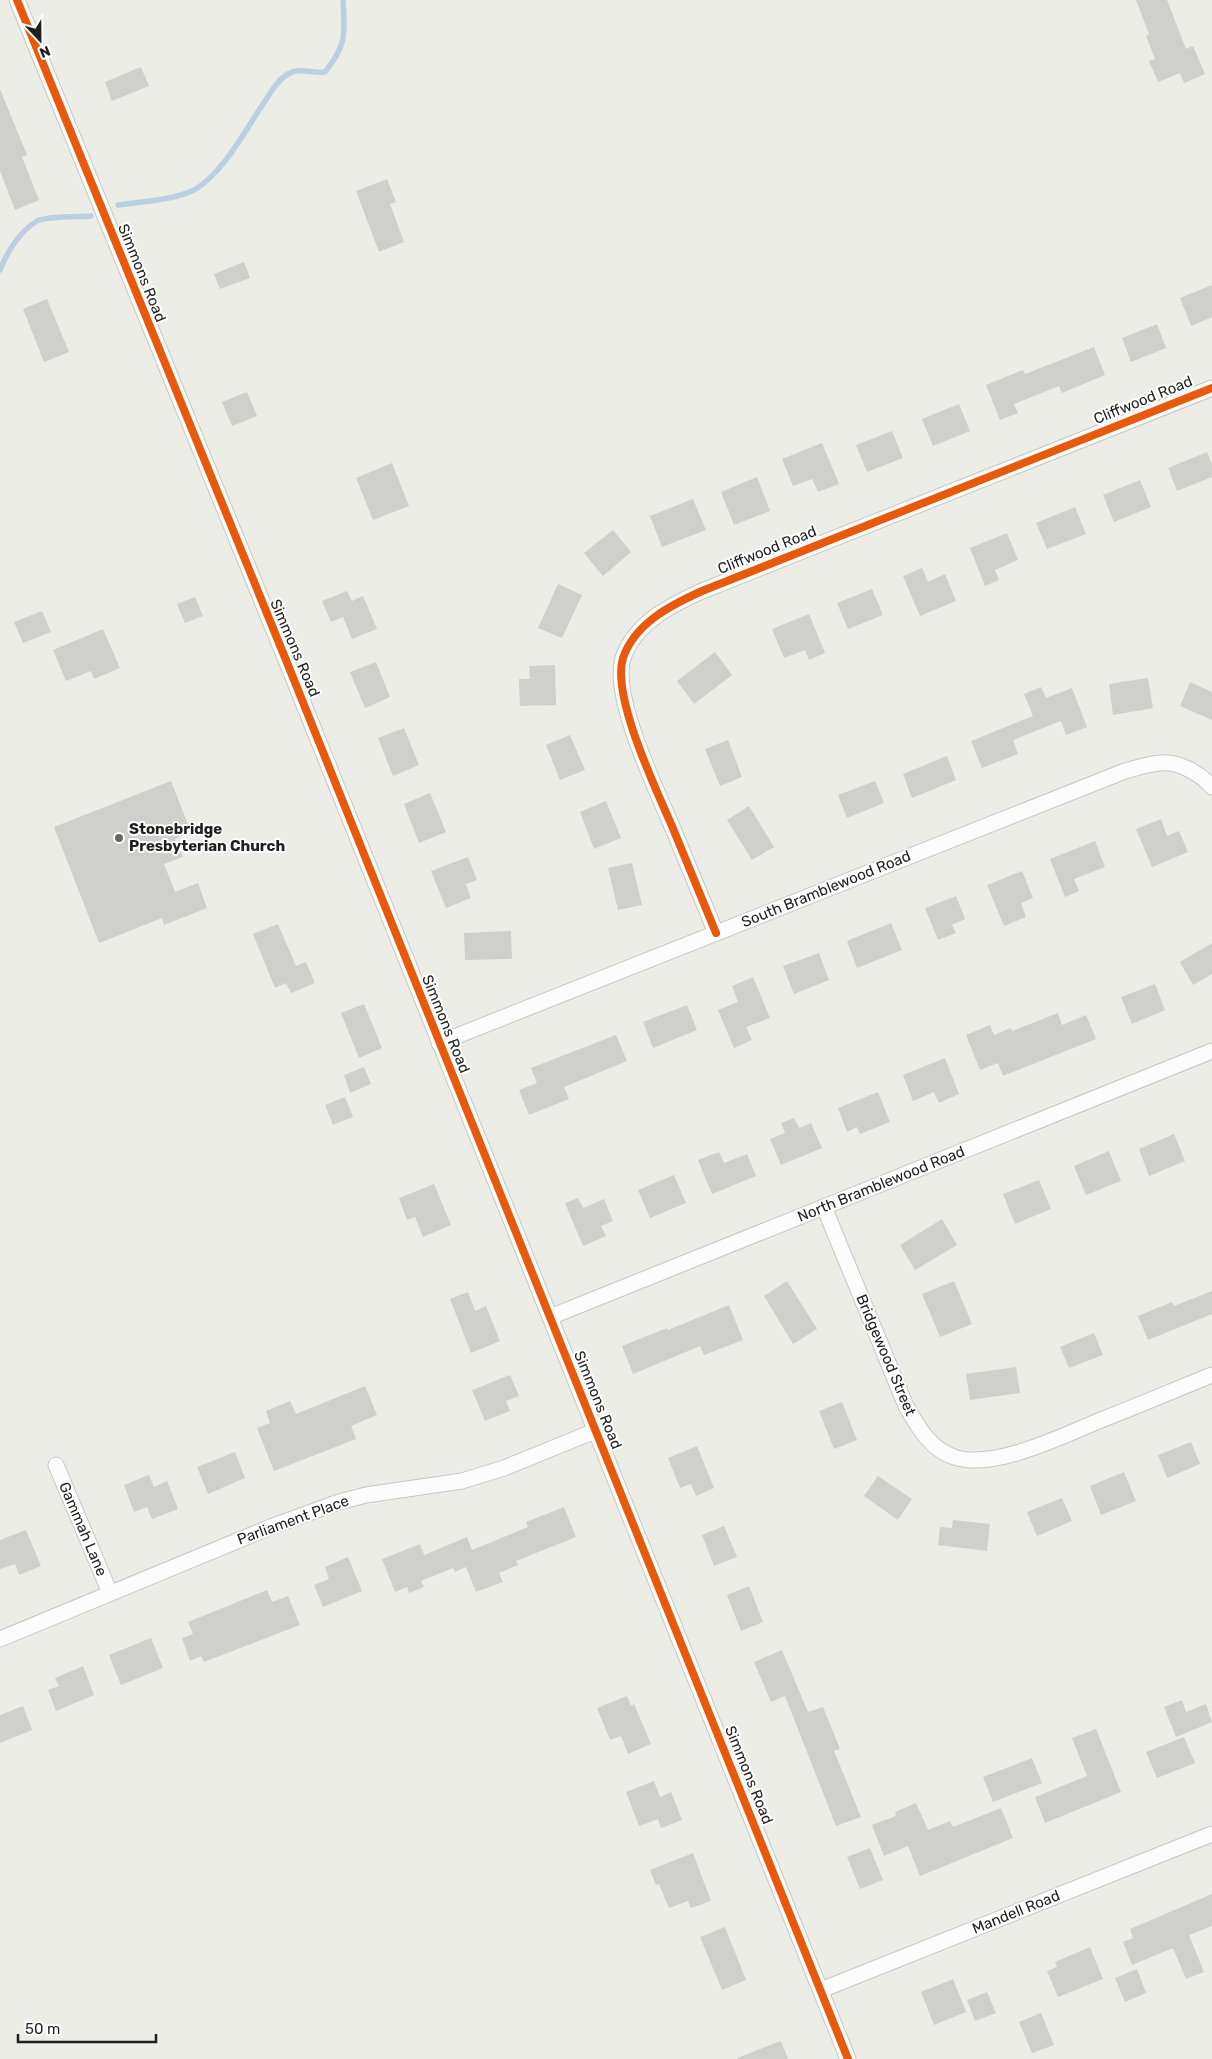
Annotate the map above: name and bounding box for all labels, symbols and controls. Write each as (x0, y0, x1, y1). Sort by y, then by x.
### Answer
north arrow (15, 15, 65, 65)
text: N (37, 42, 53, 61)
street label: Simmons Road (114, 221, 170, 325)
street label: Cliffwood Road (1091, 372, 1195, 428)
street label: Cliffwood Road (715, 522, 819, 578)
street label: Simmons Road (266, 597, 324, 699)
place label: Stonebridge Presbyterian Church (129, 820, 285, 855)
marker: Stonebridge Presbyterian Church (113, 832, 125, 844)
street label: South Bramblewood Road (739, 847, 913, 931)
street label: Simmons Road (418, 972, 474, 1076)
street label: North Bramblewood Road (795, 1142, 967, 1226)
street label: Bridgewood Street (852, 1291, 920, 1419)
street label: Simmons Road (570, 1348, 626, 1452)
street label: Gammah Lane (55, 1479, 111, 1579)
street label: Parliament Place (235, 1491, 351, 1549)
street label: Simmons Road (721, 1723, 777, 1827)
street label: Mandell Road (969, 1886, 1063, 1938)
scale bar (18, 2012, 155, 2044)
text: 50 m (25, 2020, 60, 2038)

